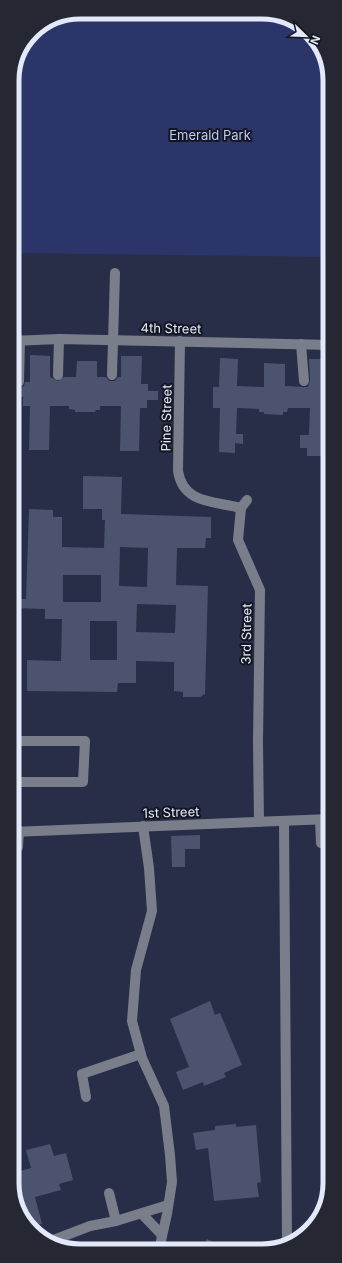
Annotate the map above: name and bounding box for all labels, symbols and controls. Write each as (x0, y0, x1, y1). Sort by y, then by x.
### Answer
north arrow (286, 16, 326, 56)
text: N (307, 33, 323, 47)
park label: Emerald Park (169, 127, 251, 143)
street label: 4th Street (141, 319, 201, 337)
street label: Pine Street (157, 384, 175, 452)
street label: 3rd Street (237, 603, 255, 665)
street label: 1st Street (142, 803, 200, 821)

